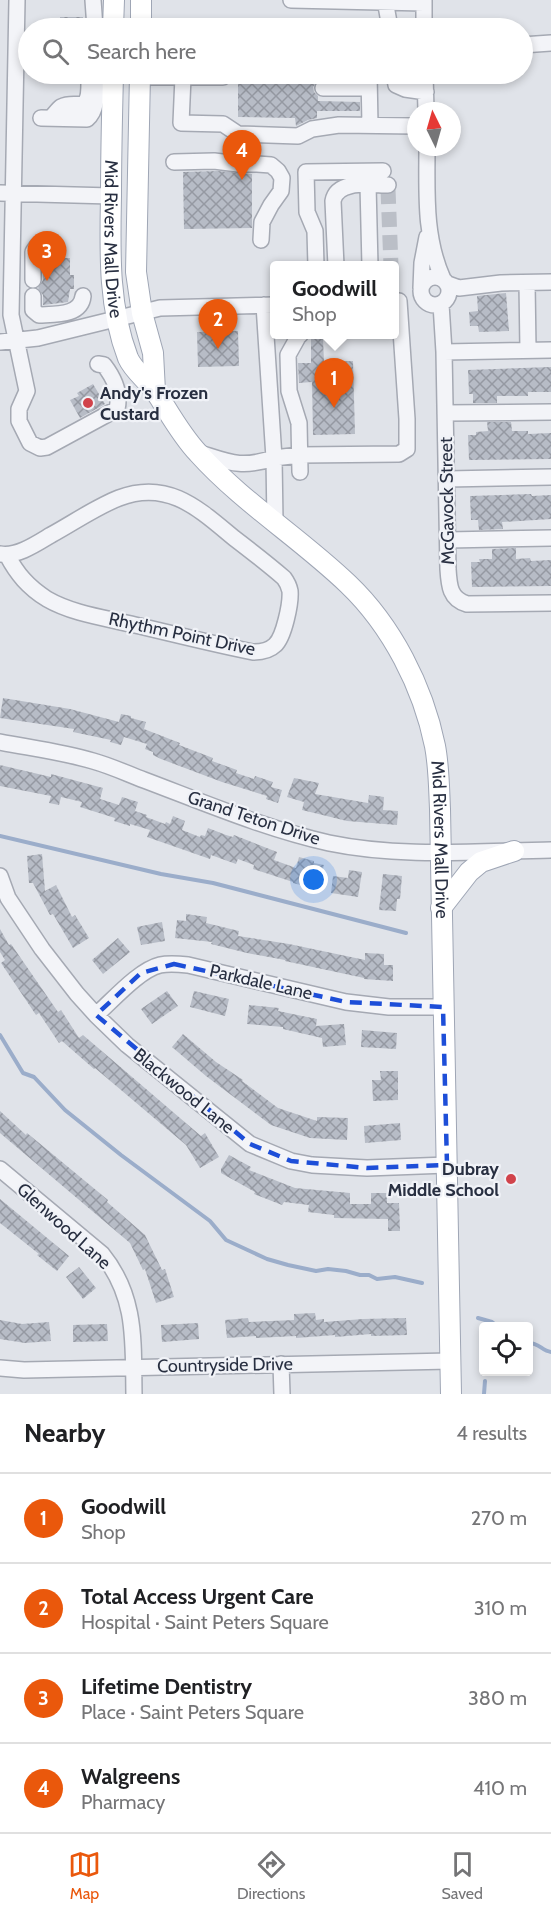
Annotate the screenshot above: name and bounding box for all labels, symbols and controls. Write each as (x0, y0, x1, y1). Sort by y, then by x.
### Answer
search box (18, 18, 533, 84)
icon: search (39, 35, 72, 68)
text: Search here (87, 38, 196, 65)
north arrow (407, 102, 461, 156)
pin: 4 (222, 130, 262, 180)
street label: Mid Rivers Mall Drive (99, 160, 127, 320)
pin: 3 (28, 232, 66, 281)
popup (270, 261, 399, 339)
text: Goodwill (292, 275, 377, 302)
pin: 2 (198, 300, 238, 349)
text: Shop (292, 302, 337, 326)
pin: 1 (314, 358, 354, 408)
place label: Andy's Frozen Custard (100, 382, 208, 425)
marker: Andy's Frozen Custard (81, 396, 95, 410)
street label: McGavock Street (435, 437, 459, 565)
street label: Rhythm Point Drive (107, 608, 257, 660)
street label: Mid Rivers Mall Drive (426, 760, 453, 919)
street label: Grand Teton Drive (185, 786, 323, 850)
your location (299, 865, 328, 894)
street label: Parkdale Lane (207, 959, 315, 1005)
street label: Blackwood Lane (129, 1044, 239, 1138)
place label: Dubray Middle School (388, 1158, 499, 1201)
marker: Dubray Middle School (504, 1172, 518, 1186)
street label: Glenwood Lane (12, 1178, 116, 1274)
map controls (479, 1322, 533, 1376)
button: locate (479, 1322, 533, 1376)
street label: Countryside Drive (157, 1353, 293, 1377)
text: Nearby (24, 1417, 105, 1449)
text: 4 results (456, 1421, 527, 1445)
text: Goodwill (81, 1493, 166, 1520)
text: 1 (40, 1506, 47, 1530)
text: 270 m (471, 1506, 527, 1530)
text: Shop (81, 1520, 126, 1544)
text: Total Access Urgent Care (81, 1583, 314, 1610)
text: 2 (38, 1596, 49, 1620)
text: 310 m (474, 1596, 527, 1620)
text: Hospital · Saint Peters Square (81, 1610, 329, 1634)
text: Lifetime Dentistry (81, 1673, 252, 1700)
text: 3 (38, 1686, 49, 1710)
text: 380 m (468, 1686, 527, 1710)
text: Place · Saint Peters Square (81, 1700, 304, 1724)
text: Walgreens (81, 1763, 180, 1790)
text: 4 (37, 1776, 50, 1800)
text: 410 m (473, 1776, 527, 1800)
text: Pharmacy (81, 1790, 165, 1814)
tab: Map (68, 1848, 101, 1903)
tab: Directions (237, 1848, 305, 1903)
tab: Saved (441, 1848, 483, 1903)

